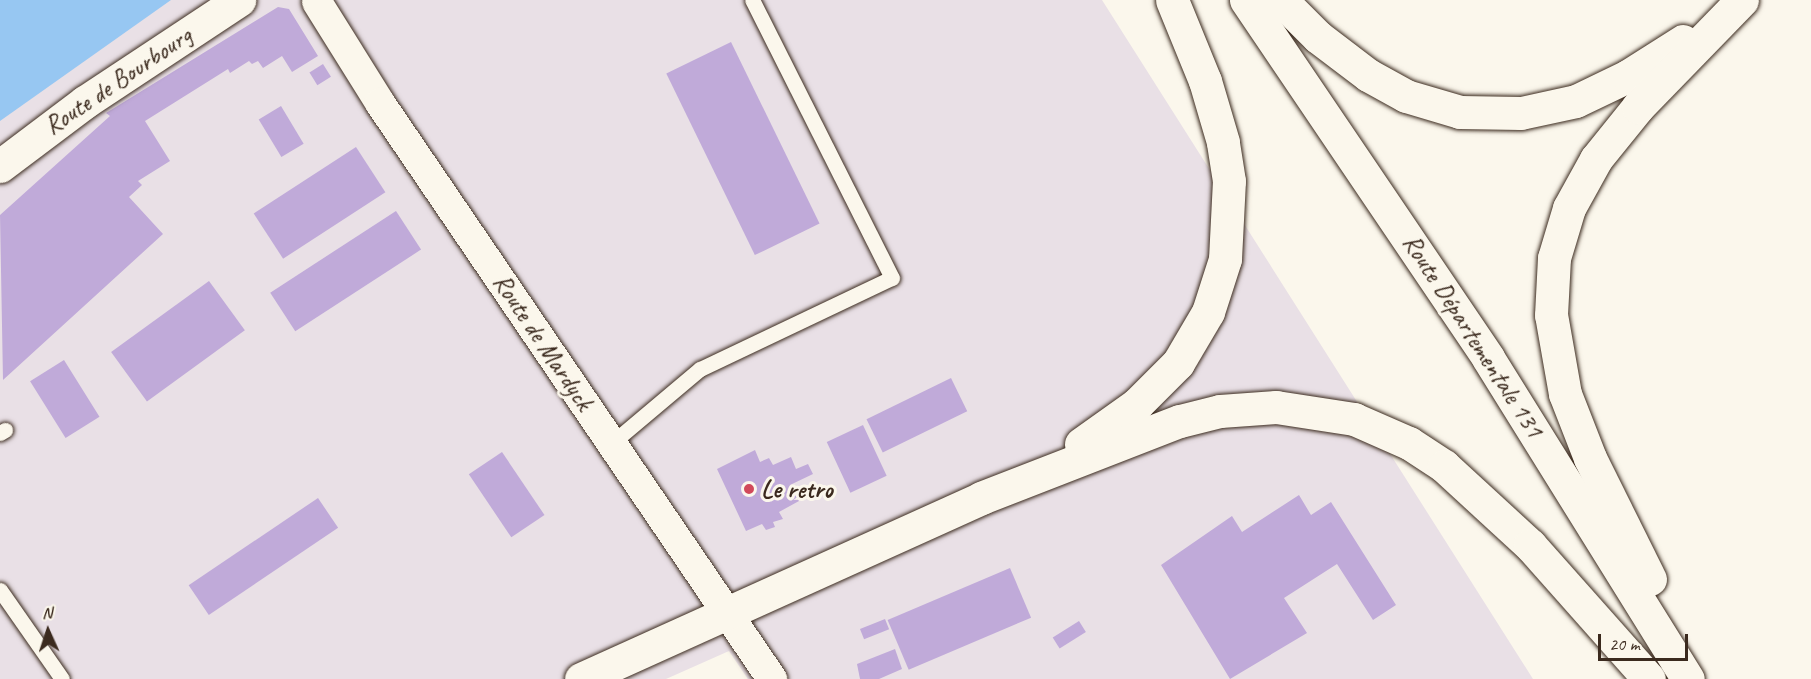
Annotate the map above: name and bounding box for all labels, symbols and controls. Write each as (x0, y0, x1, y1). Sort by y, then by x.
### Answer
street label: Route de Bourbourg (38, 20, 198, 142)
street label: Route Départementale 131 (1396, 229, 1550, 443)
street label: Route de Mardyck (486, 268, 600, 416)
place label: Le retro (761, 473, 832, 505)
marker: Le retro (742, 482, 756, 496)
north arrow (18, 601, 78, 661)
text: N (42, 603, 53, 623)
scale bar (1601, 622, 1691, 660)
text: 20 m (1609, 633, 1640, 655)

